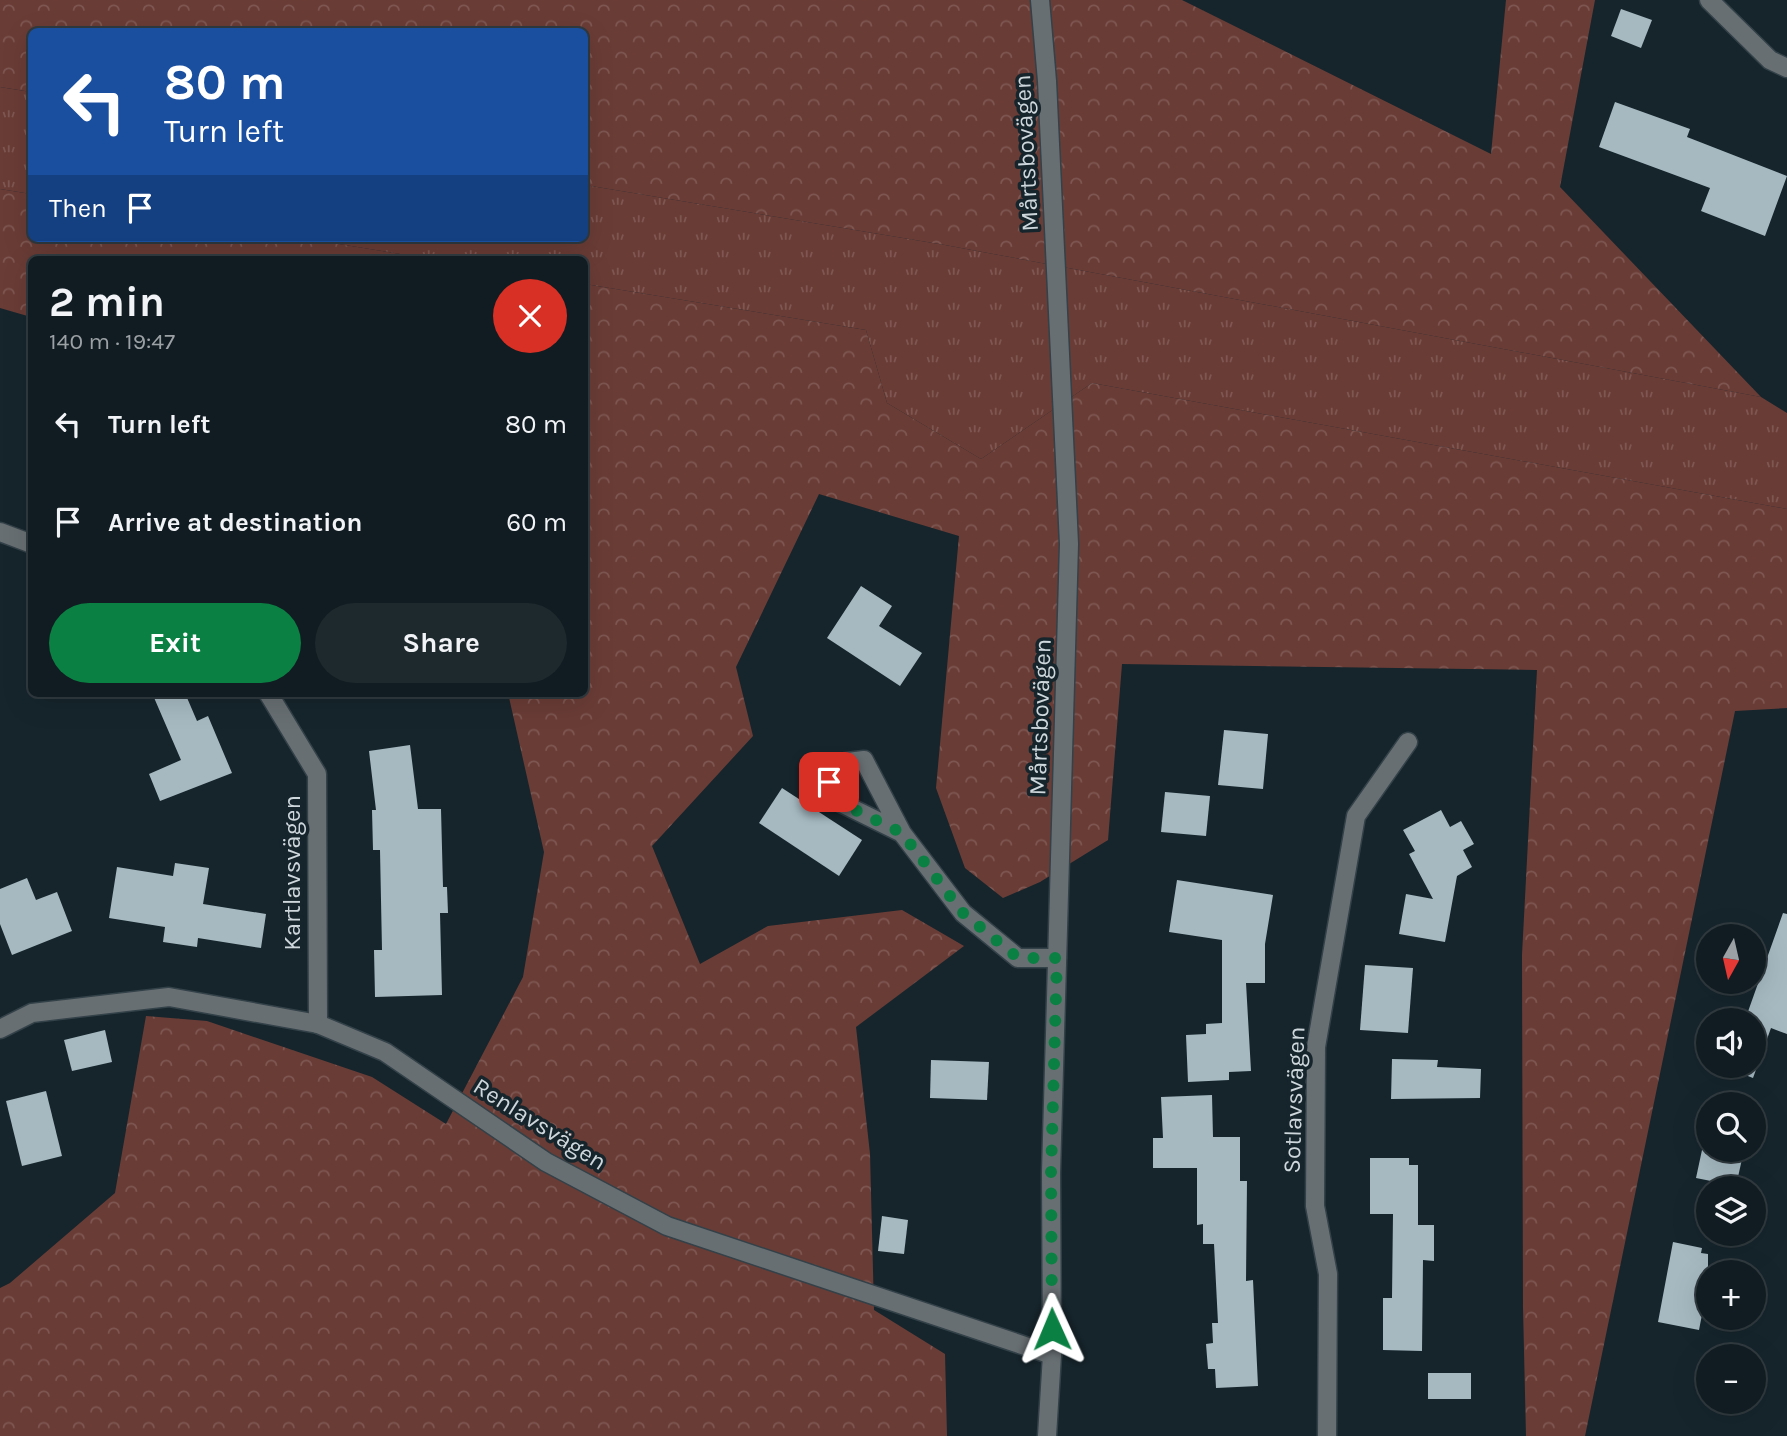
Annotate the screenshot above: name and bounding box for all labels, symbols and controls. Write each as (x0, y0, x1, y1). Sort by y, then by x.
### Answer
text: 80 m (164, 54, 286, 111)
icon: left (49, 56, 140, 147)
street label: Mårtsbovägen (1008, 74, 1044, 232)
text: Turn left (164, 113, 284, 150)
icon: arrive (121, 189, 159, 227)
text: Then (49, 193, 107, 224)
text: 2 min (49, 277, 165, 327)
button: close (493, 279, 567, 353)
text: 140 m · 19:47 (49, 328, 175, 355)
icon: left (49, 405, 87, 443)
text: Turn left (108, 409, 210, 440)
text: 80 m (505, 409, 567, 440)
icon: arrive (49, 503, 87, 541)
text: Arrive at destination (108, 507, 362, 538)
text: 60 m (506, 507, 567, 538)
button: Exit (49, 603, 301, 683)
button: Share (315, 603, 567, 683)
street label: Mårtsbovägen (1023, 638, 1057, 796)
pin (799, 752, 859, 812)
icon: arrive (810, 763, 848, 801)
street label: Kartlavsvägen (278, 795, 306, 951)
north arrow (1696, 924, 1766, 994)
map controls (1696, 924, 1766, 1414)
button: sound (1696, 1008, 1766, 1078)
street label: Sotlavsvägen (1277, 1026, 1311, 1174)
street label: Renlavsvägen (468, 1072, 612, 1176)
button: search (1696, 1092, 1766, 1162)
button: layers (1696, 1176, 1766, 1246)
button: + (1696, 1260, 1766, 1330)
position arrow (1015, 1292, 1089, 1366)
button: − (1696, 1344, 1766, 1414)

